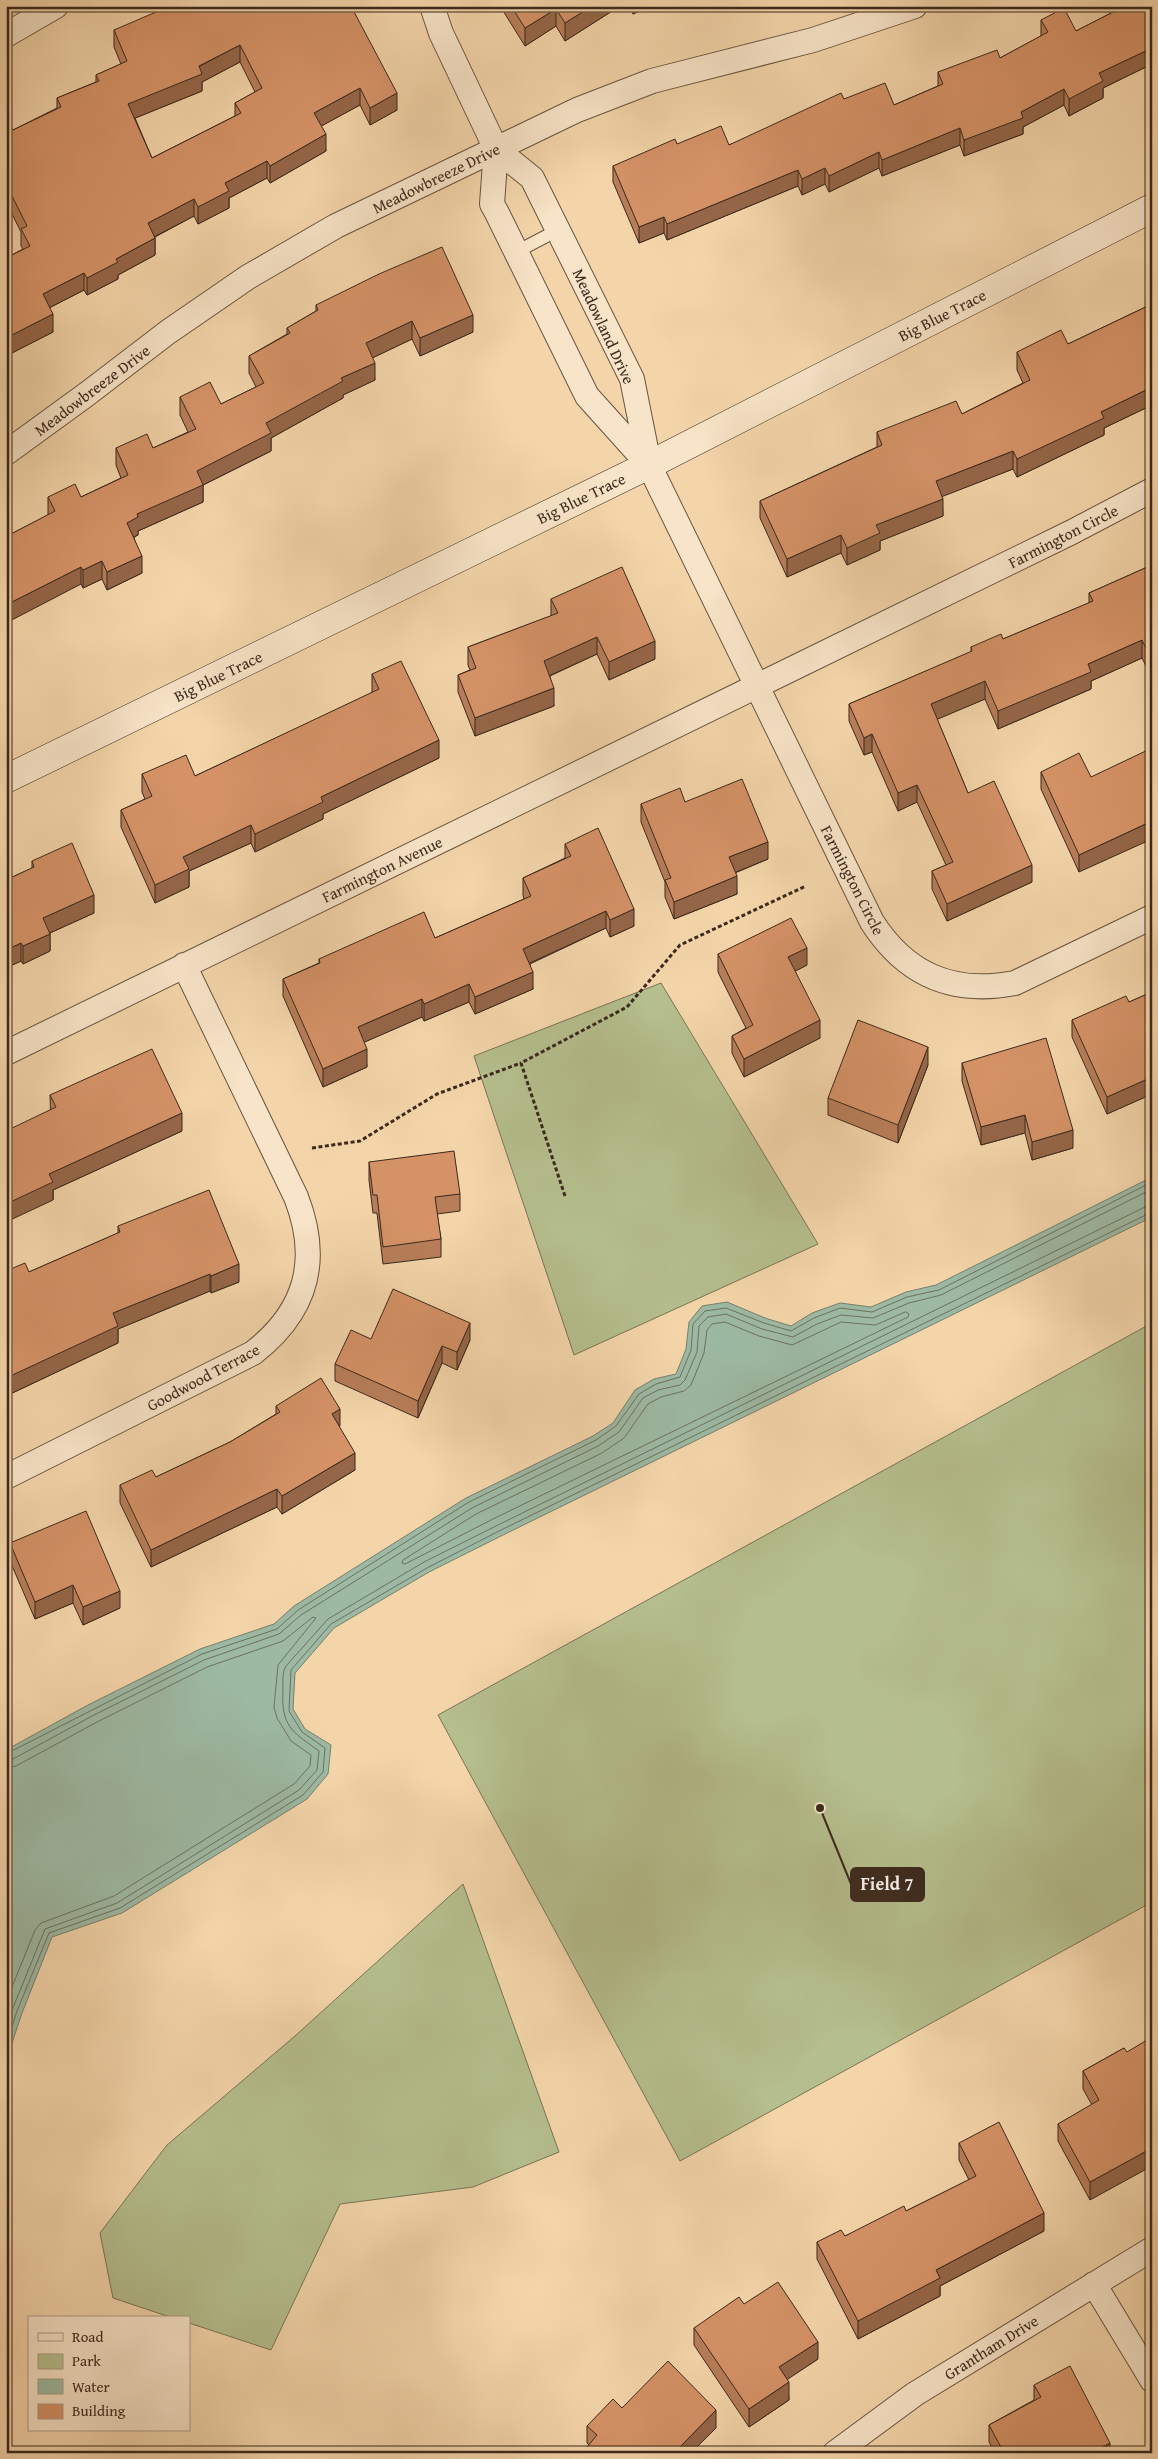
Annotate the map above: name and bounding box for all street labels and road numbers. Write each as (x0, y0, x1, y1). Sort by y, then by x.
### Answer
street label: Meadowbreeze Drive (368, 137, 504, 219)
street label: Meadowland Drive (567, 264, 641, 388)
street label: Big Blue Trace (894, 283, 990, 347)
street label: Meadowbreeze Drive (29, 338, 155, 442)
street label: Big Blue Trace (533, 466, 629, 530)
street label: Farmington Circle (1004, 498, 1122, 574)
street label: Big Blue Trace (170, 644, 266, 708)
street label: Farmington Circle (815, 821, 891, 939)
street label: Farmington Avenue (318, 829, 446, 909)
street label: Goodwood Terrace (142, 1337, 264, 1417)
street label: Grantham Drive (939, 2308, 1043, 2386)

